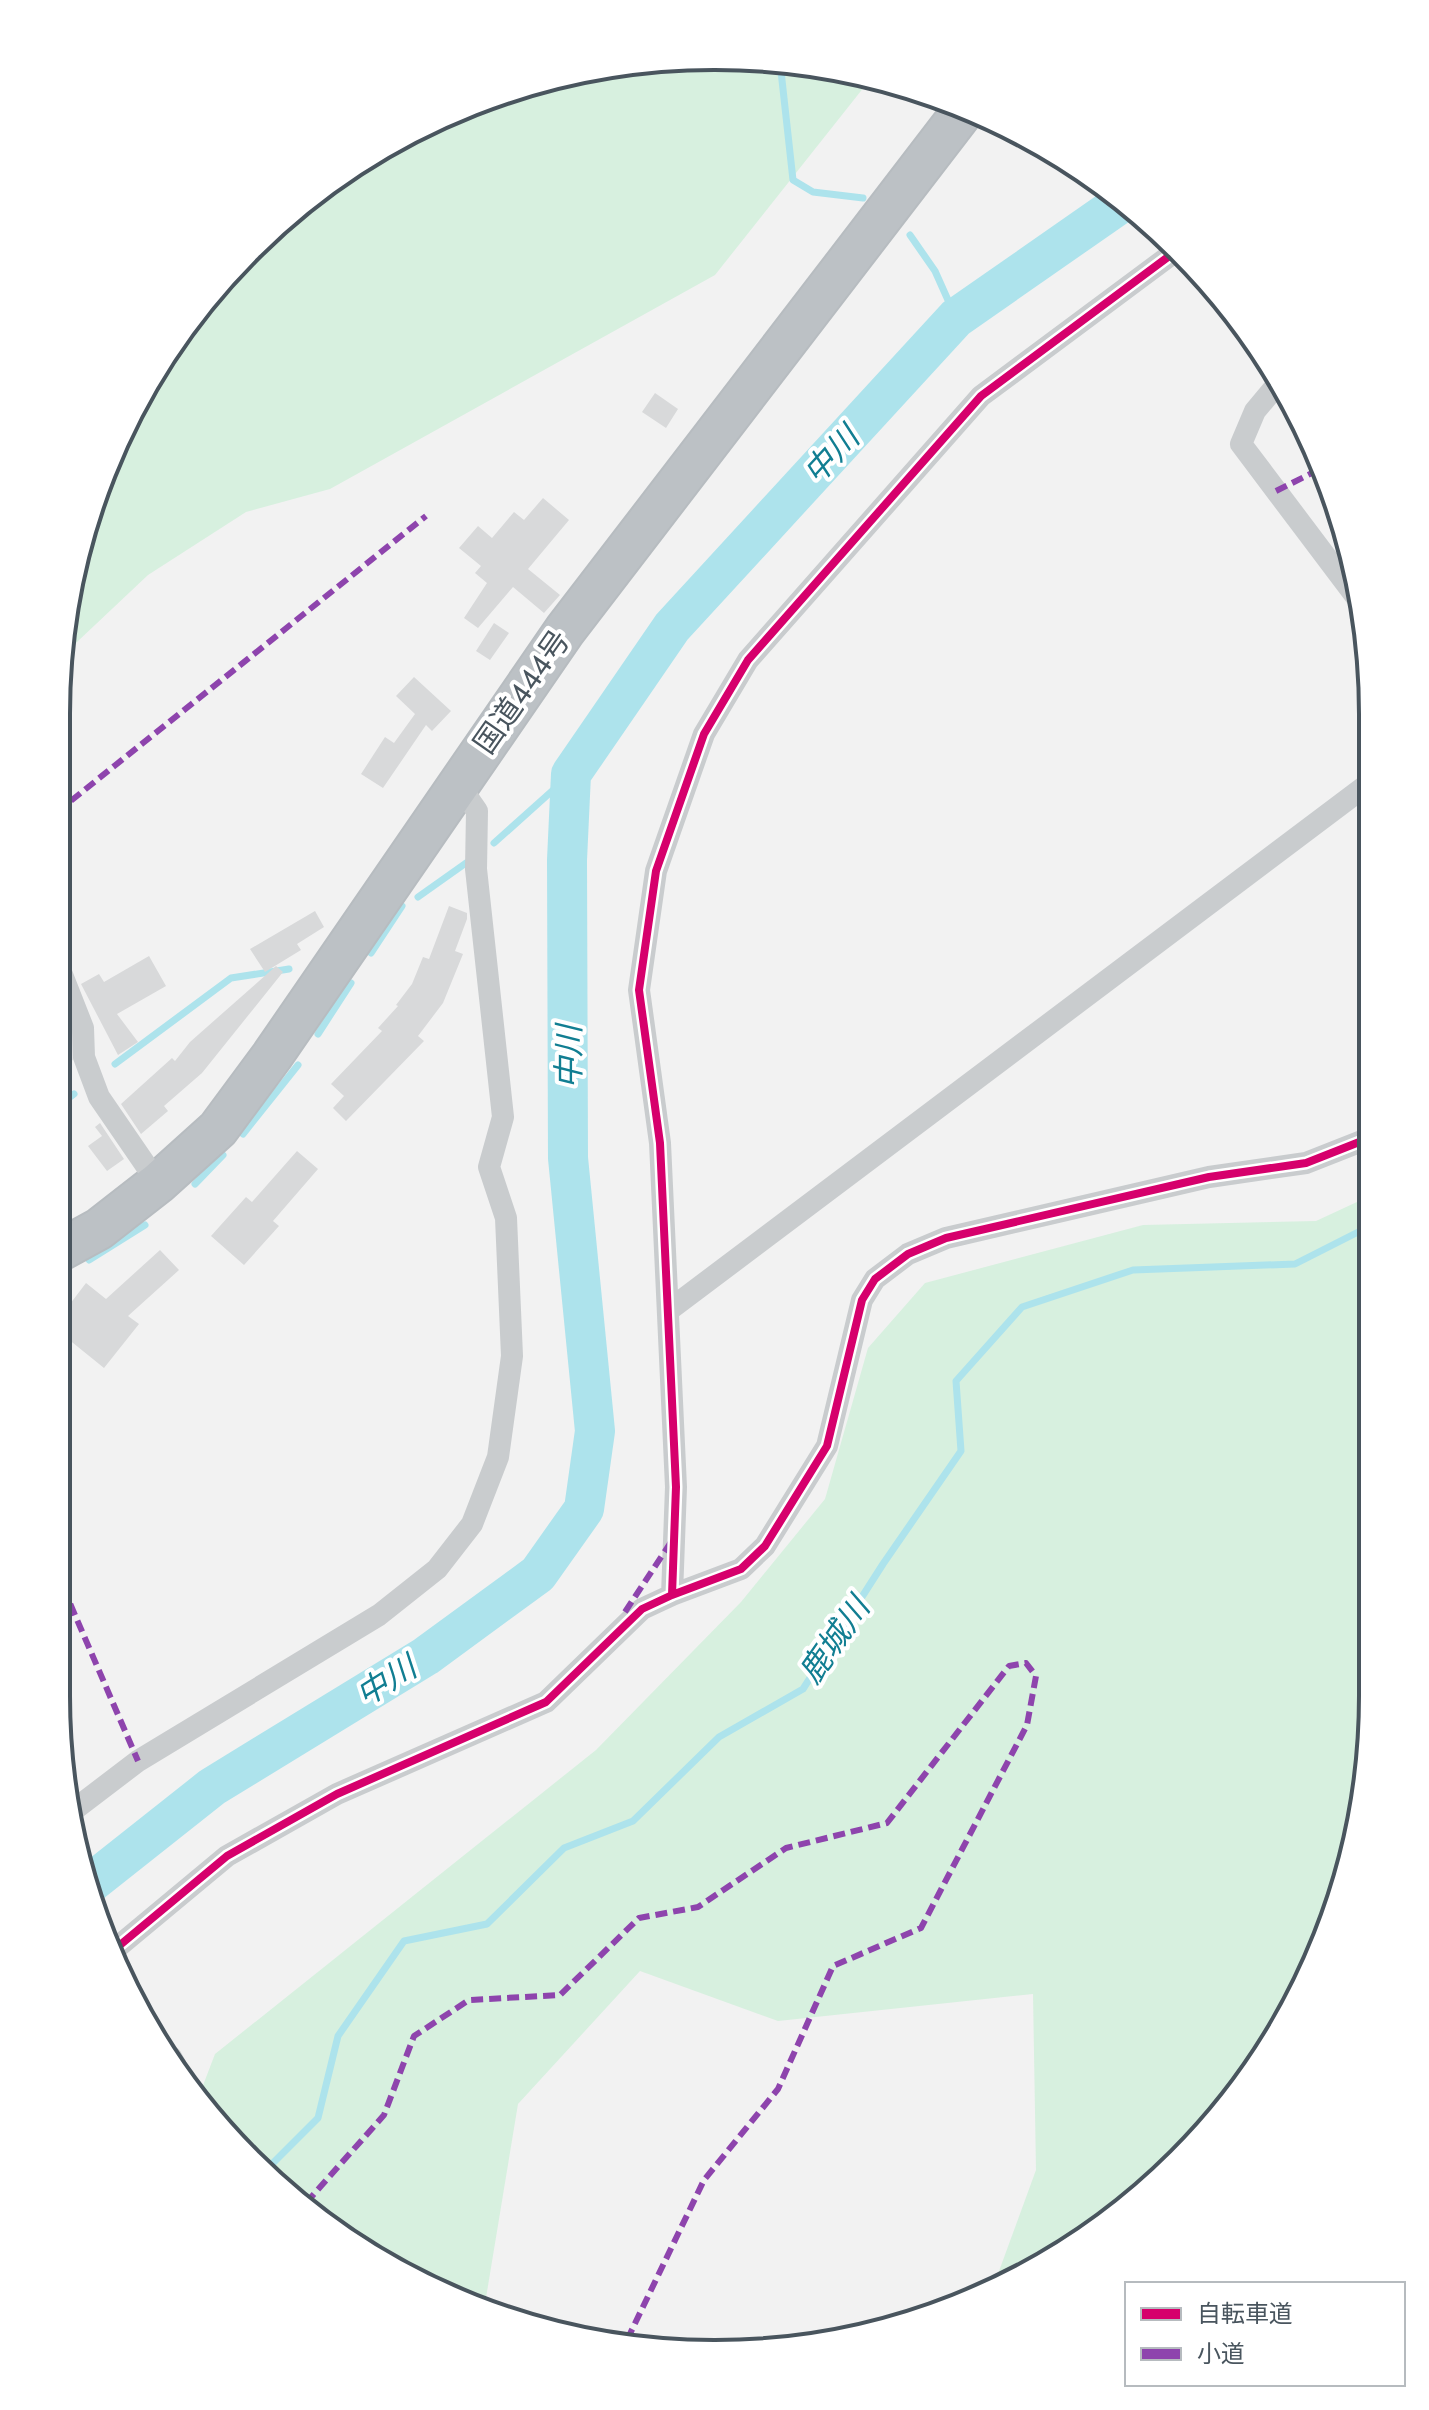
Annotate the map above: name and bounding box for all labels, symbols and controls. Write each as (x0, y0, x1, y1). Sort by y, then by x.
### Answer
water label: 中川 (792, 414, 872, 494)
street label: 国道444号 (463, 621, 580, 762)
water label: 中川 (546, 1022, 592, 1089)
water label: 鹿城川 (788, 1585, 882, 1693)
water label: 中川 (347, 1643, 428, 1717)
legend (1125, 2282, 1405, 2386)
text: 自転車道 (1197, 2296, 1293, 2331)
text: 小道 (1197, 2336, 1245, 2371)

